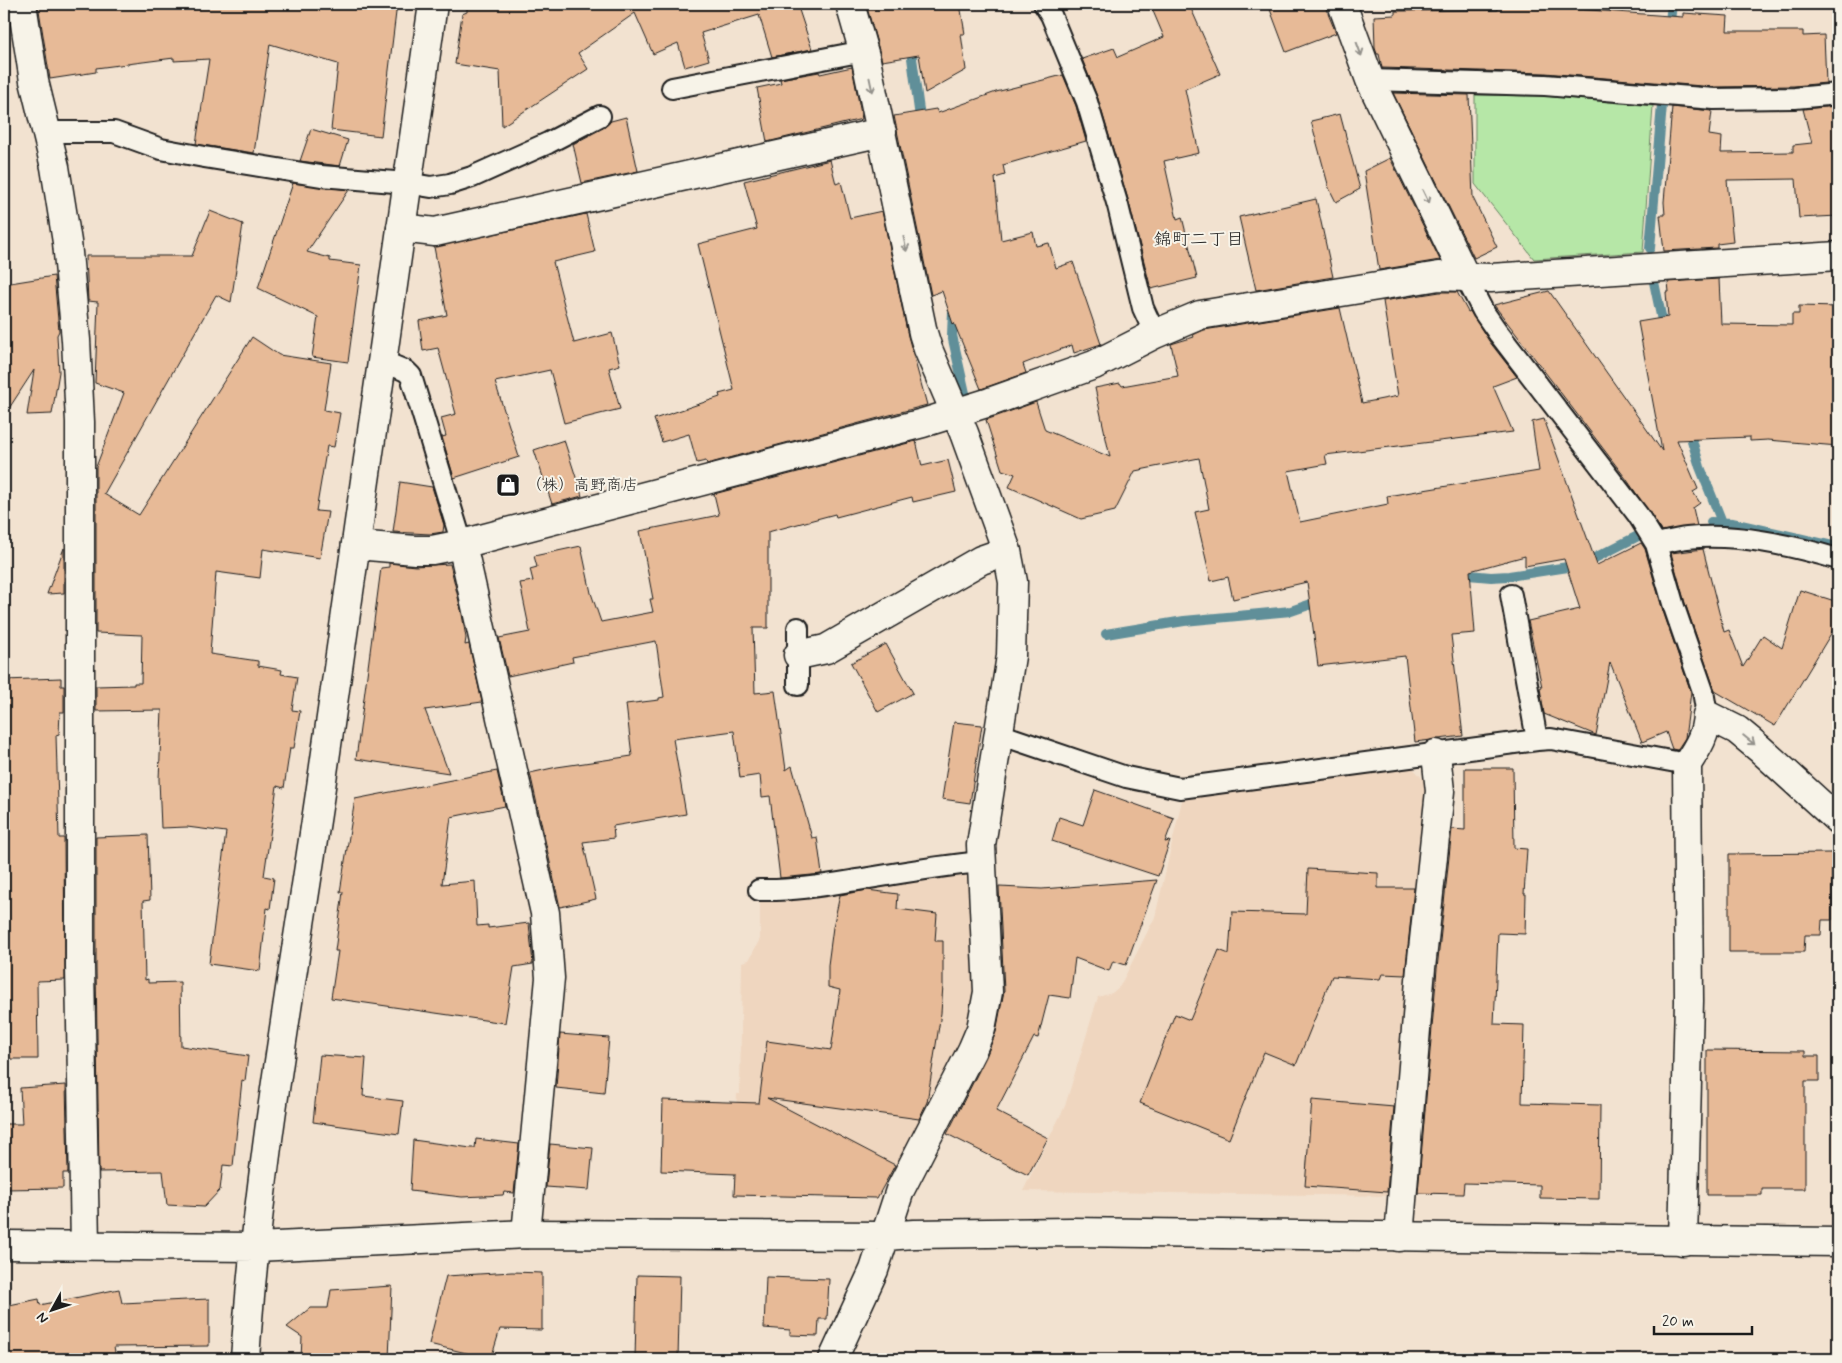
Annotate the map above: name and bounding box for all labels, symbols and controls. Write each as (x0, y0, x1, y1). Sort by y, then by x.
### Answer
one-way arrow (1355, 41, 1364, 57)
one-way arrow (867, 76, 877, 92)
one-way arrow (1421, 190, 1431, 205)
district label: 錦町二丁目 (1154, 228, 1244, 252)
one-way arrow (900, 235, 910, 251)
shop icon: （株）高野商店 (495, 472, 521, 498)
place label: （株）高野商店 (526, 475, 638, 496)
one-way arrow (1742, 734, 1755, 745)
north arrow (28, 1286, 78, 1336)
scale bar (1654, 1303, 1752, 1335)
text: N (33, 1308, 53, 1327)
text: 20 m (1662, 1312, 1694, 1332)

